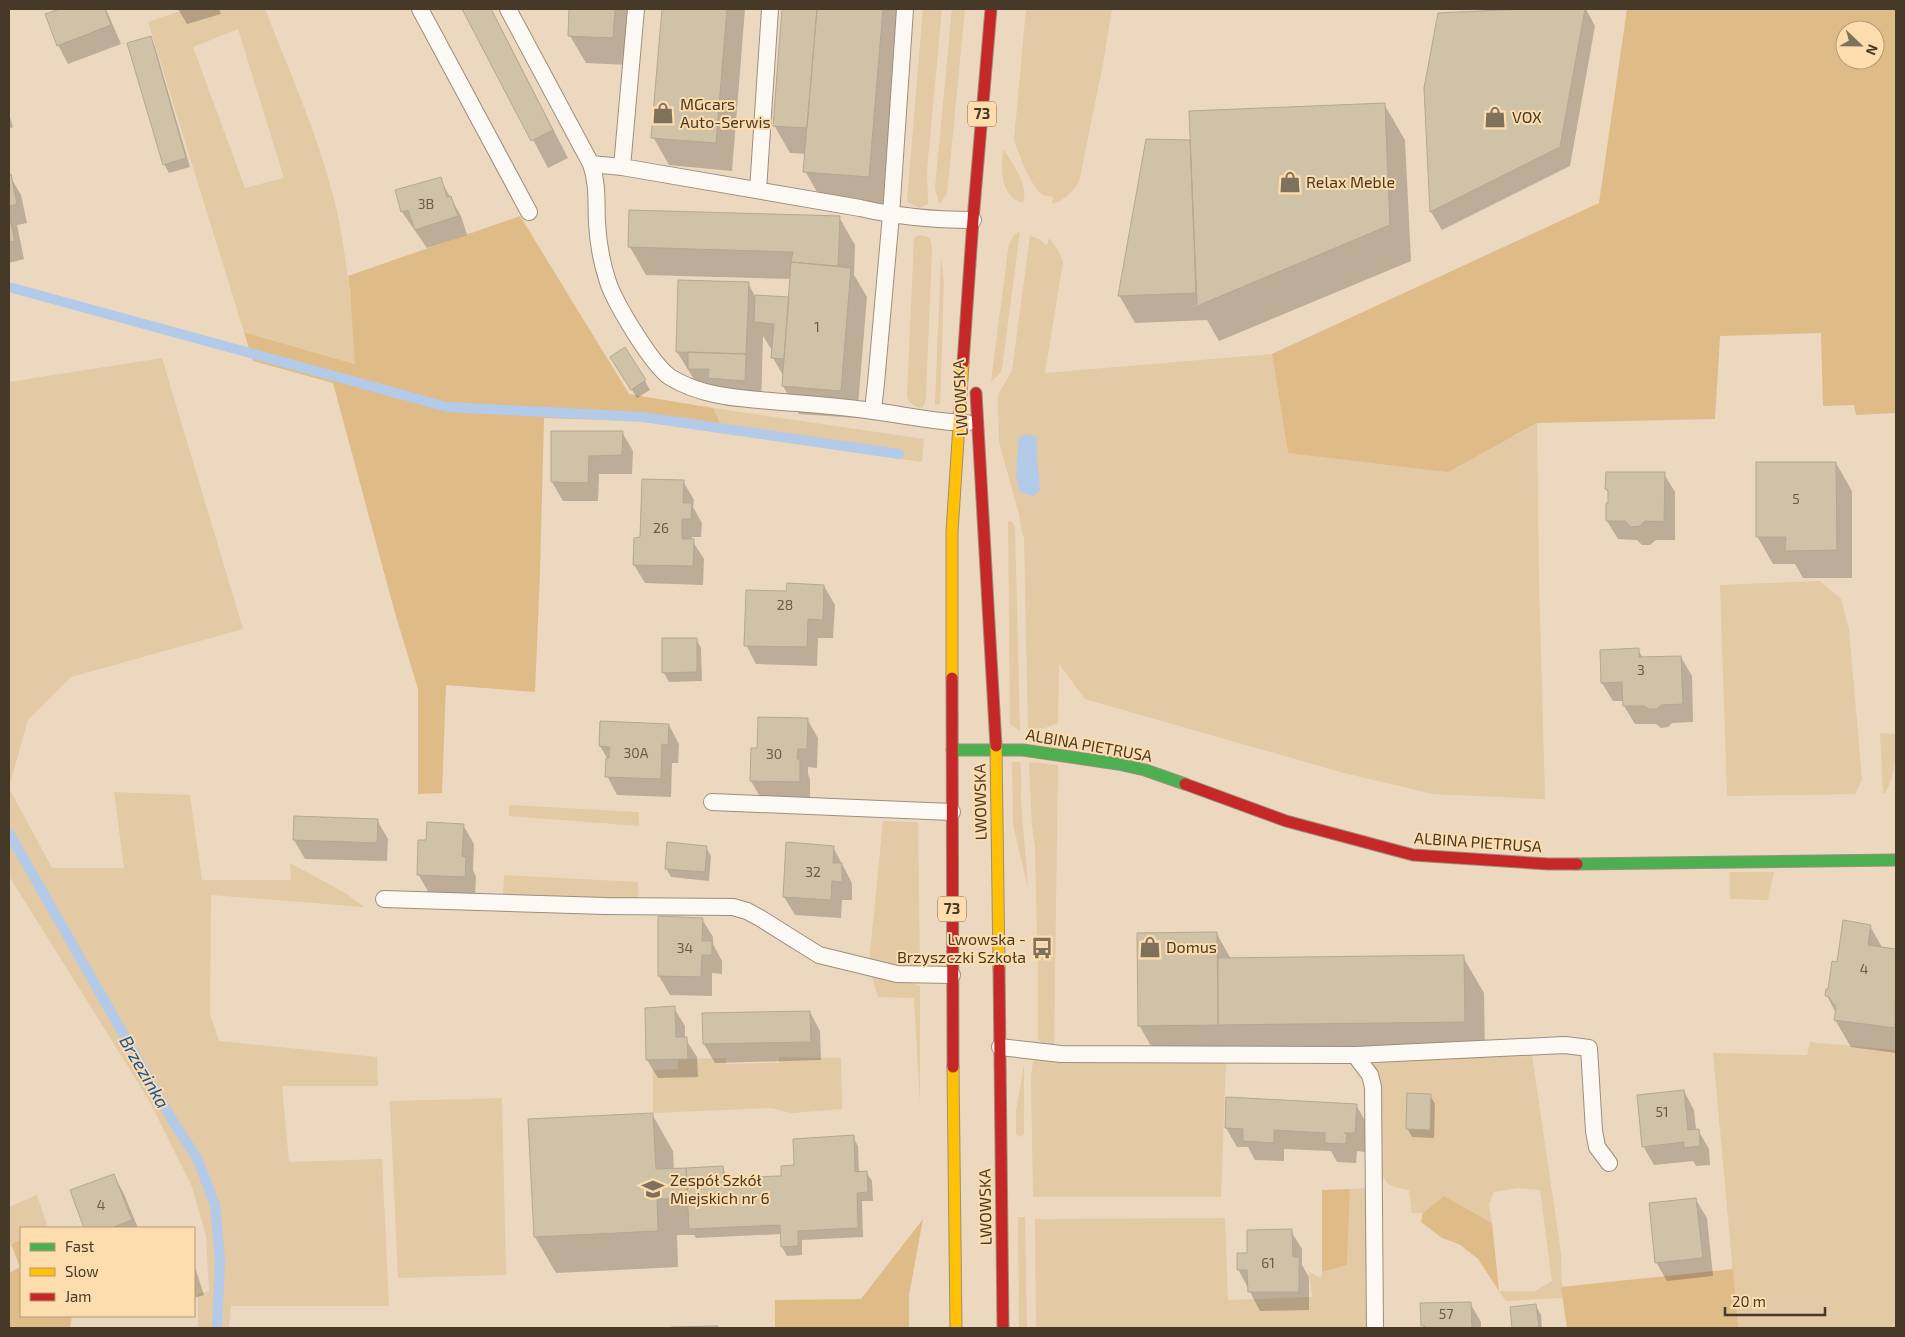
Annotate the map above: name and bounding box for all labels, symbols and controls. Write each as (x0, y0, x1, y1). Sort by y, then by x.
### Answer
north arrow (1835, 20, 1885, 70)
text: N (1863, 42, 1882, 58)
place label: MGcars Auto-Serwis (680, 94, 771, 131)
shop icon: MGcars Auto-Serwis (650, 100, 676, 126)
road number: 73 (968, 102, 996, 126)
shop icon: VOX (1482, 104, 1508, 130)
place label: VOX (1512, 107, 1542, 126)
shop icon: Relax Meble (1277, 169, 1303, 195)
place label: Relax Meble (1306, 172, 1395, 191)
house number: 3B (418, 195, 434, 212)
house number: 1 (814, 318, 820, 335)
street label: LWOWSKA (948, 359, 971, 437)
house number: 5 (1792, 490, 1800, 507)
house number: 26 (653, 519, 669, 536)
house number: 28 (777, 596, 793, 613)
house number: 3 (1637, 661, 1645, 678)
street label: ALBINA PIETRUSA (1024, 724, 1154, 765)
house number: 30A (624, 744, 649, 761)
house number: 30 (766, 745, 782, 762)
street label: LWOWSKA (969, 763, 990, 841)
street label: ALBINA PIETRUSA (1413, 828, 1543, 855)
house number: 32 (805, 863, 821, 880)
road number: 73 (938, 896, 966, 922)
place label: Lwowska - Brzyszczki Szkoła (897, 929, 1026, 966)
shop icon: Domus (1137, 934, 1163, 960)
bus stop icon: Lwowska - Brzyszczki Szkoła (1029, 935, 1055, 961)
place label: Domus (1166, 937, 1217, 956)
house number: 34 (677, 939, 693, 956)
house number: 4 (1860, 960, 1868, 977)
water label: Brzezinka (115, 1031, 175, 1112)
house number: 51 (1655, 1103, 1669, 1120)
street label: LWOWSKA (974, 1168, 995, 1246)
place label: Zespół Szkół Miejskich nr 6 (670, 1170, 770, 1208)
school or university icon: Zespół Szkół Miejskich nr 6 (640, 1176, 666, 1202)
house number: 4 (97, 1196, 105, 1213)
legend (20, 1227, 195, 1317)
text: Fast (65, 1237, 95, 1255)
house number: 61 (1261, 1254, 1275, 1271)
text: Slow (65, 1262, 99, 1280)
scale bar (1725, 1284, 1825, 1316)
text: Jam (65, 1287, 91, 1305)
text: 20 m (1732, 1292, 1766, 1310)
house number: 57 (1439, 1305, 1453, 1322)

